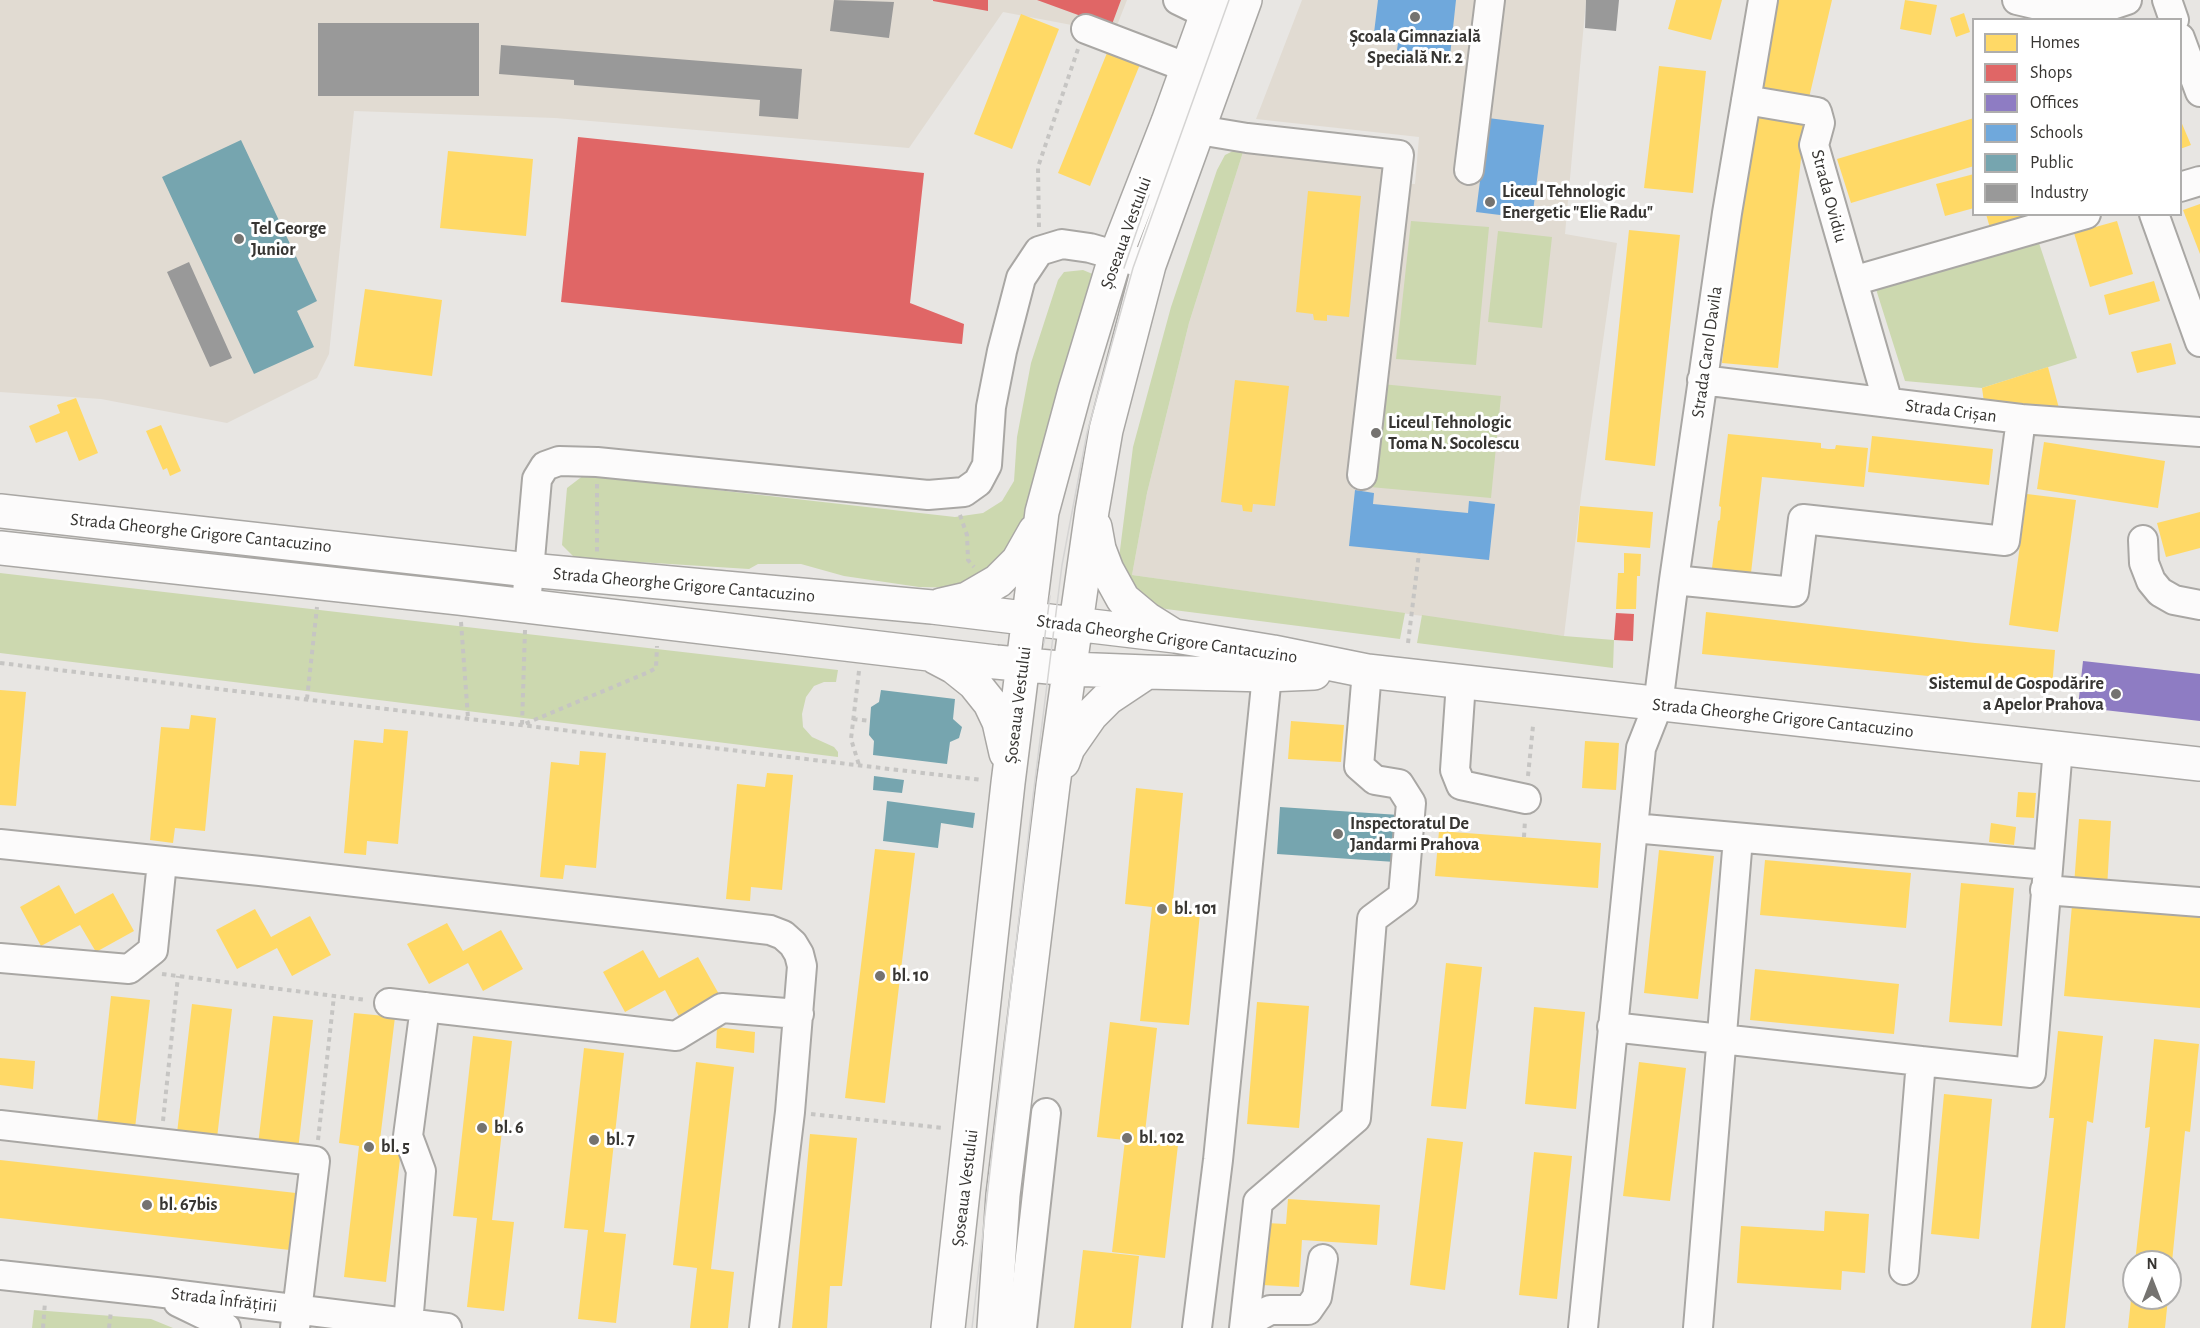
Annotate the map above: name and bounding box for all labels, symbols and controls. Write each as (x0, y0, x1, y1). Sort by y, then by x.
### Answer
marker: Școala Gimnazială Specială Nr. 2 (1408, 10, 1422, 24)
legend (1972, 18, 2182, 216)
place label: Școala Gimnazială Specială Nr. 2 (1349, 26, 1481, 68)
text: Homes (2030, 34, 2080, 52)
text: Shops (2030, 64, 2072, 82)
text: Offices (2030, 94, 2079, 112)
text: Schools (2030, 124, 2083, 142)
street label: Strada Ovidiu (1806, 147, 1852, 245)
text: Public (2030, 154, 2073, 172)
street label: Șoseaua Vestului (1096, 174, 1156, 292)
place label: Liceul Tehnologic Energetic "Elie Radu" (1502, 181, 1653, 224)
text: Industry (2030, 184, 2089, 202)
marker: Liceul Tehnologic Energetic "Elie Radu" (1483, 195, 1497, 209)
place label: Tel George Junior (251, 218, 326, 260)
marker: Tel George Junior (232, 232, 246, 246)
street label: Strada Carol Davila (1687, 285, 1727, 419)
street label: Strada Crișan (1904, 395, 1998, 427)
place label: Liceul Tehnologic Toma N. Socolescu (1388, 412, 1519, 454)
marker: Liceul Tehnologic Toma N. Socolescu (1369, 426, 1383, 440)
street label: Strada Gheorghe Grigore Cantacuzino (69, 509, 333, 557)
street label: Strada Gheorghe Grigore Cantacuzino (552, 563, 816, 607)
street label: Strada Gheorghe Grigore Cantacuzino (1035, 610, 1299, 668)
street label: Șoseaua Vestului (1000, 645, 1036, 765)
place label: Sistemul de Gospodărire a Apelor Prahova (1929, 673, 2104, 716)
marker: Sistemul de Gospodărire a Apelor Prahova (2109, 687, 2123, 701)
street label: Strada Gheorghe Grigore Cantacuzino (1651, 694, 1915, 742)
place label: Inspectoratul De Jandarmi Prahova (1350, 813, 1479, 856)
marker: Inspectoratul De Jandarmi Prahova (1331, 827, 1345, 841)
place label: bl. 101 (1174, 898, 1217, 920)
marker: bl. 101 (1155, 902, 1169, 916)
place label: bl. 10 (892, 965, 929, 987)
marker: bl. 10 (873, 969, 887, 983)
place label: bl. 6 (494, 1117, 524, 1139)
marker: bl. 6 (475, 1121, 489, 1135)
place label: bl. 102 (1139, 1127, 1184, 1149)
street label: Șoseaua Vestului (947, 1128, 983, 1248)
place label: bl. 7 (606, 1129, 635, 1151)
marker: bl. 102 (1120, 1131, 1134, 1145)
marker: bl. 7 (587, 1133, 601, 1147)
place label: bl. 5 (381, 1136, 410, 1158)
marker: bl. 5 (362, 1140, 376, 1154)
place label: bl. 67bis (159, 1194, 217, 1216)
marker: bl. 67bis (140, 1198, 154, 1212)
north arrow (2122, 1250, 2182, 1310)
text: N (2146, 1256, 2158, 1272)
street label: Strada Înfrățirii (170, 1283, 278, 1317)

